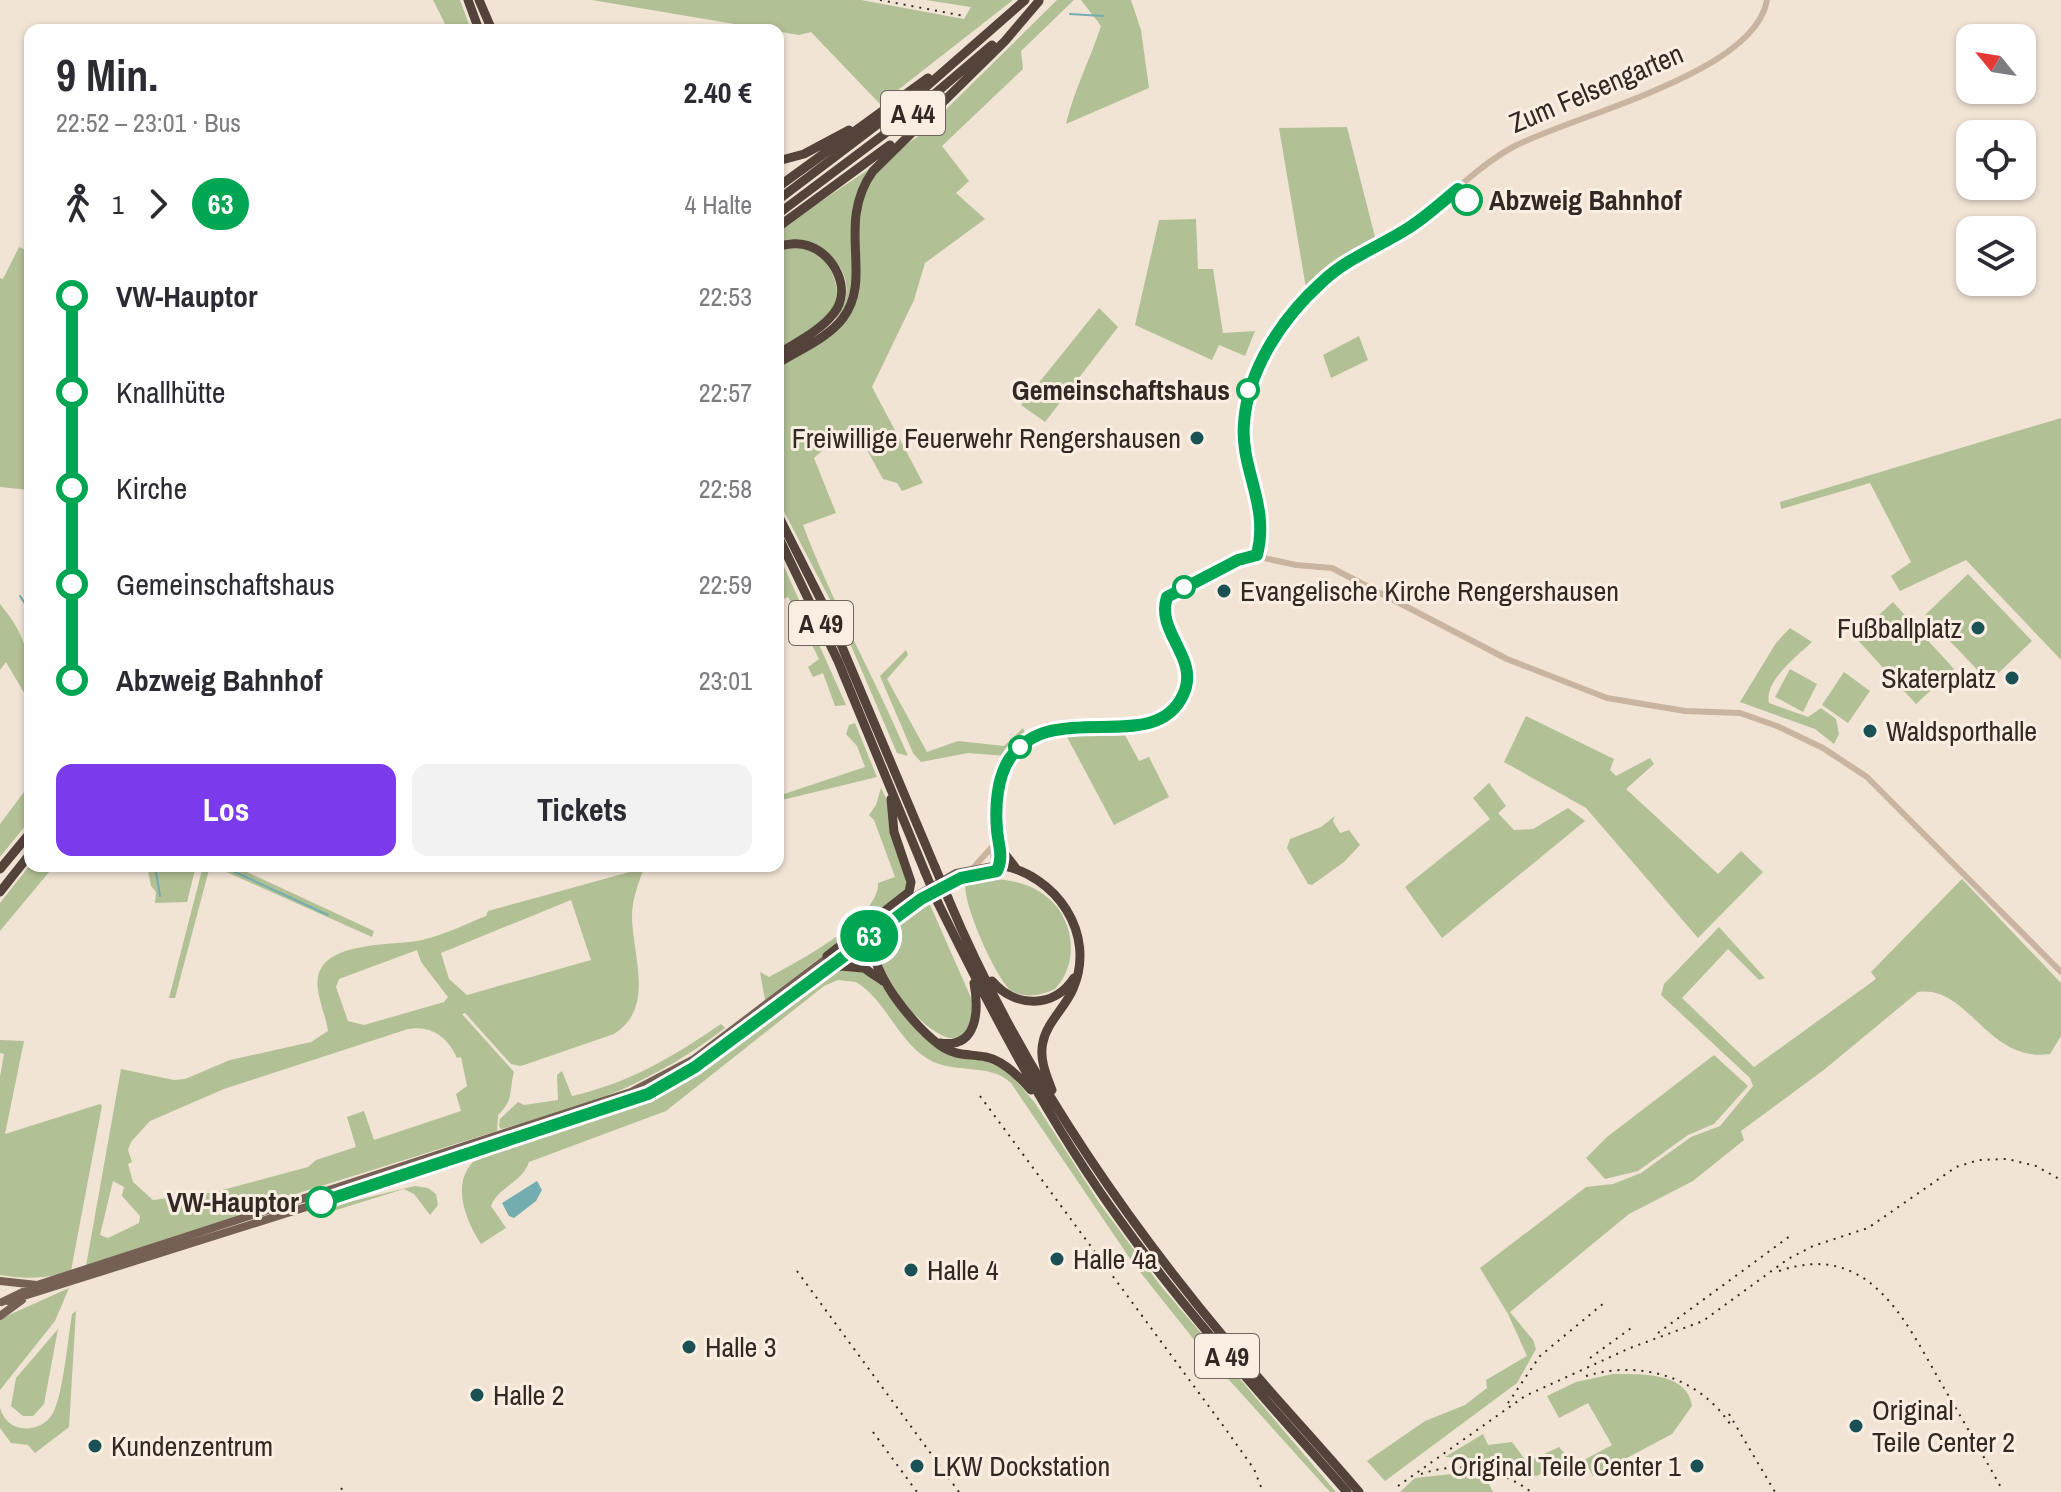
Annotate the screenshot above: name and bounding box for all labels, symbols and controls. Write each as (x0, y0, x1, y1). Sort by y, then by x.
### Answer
north arrow (1956, 24, 2036, 104)
map controls (1956, 24, 2036, 296)
street label: Zum Felsengarten (1503, 34, 1689, 142)
text: 9 Min. (56, 45, 158, 105)
text: 2.40 € (684, 72, 752, 112)
road number: A 44 (881, 91, 945, 135)
text: 22:52 – 23:01 · Bus (56, 105, 241, 140)
button: locate (1956, 120, 2036, 200)
place label: Abzweig Bahnhof (1489, 181, 1682, 219)
icon: walk (56, 182, 100, 226)
icon: forward (136, 182, 180, 226)
text: 63 (208, 185, 233, 223)
marker: Abzweig Bahnhof (1452, 185, 1482, 215)
text: 1 (112, 187, 124, 222)
text: 4 Halte (684, 187, 752, 222)
button: layers (1956, 216, 2036, 296)
text: VW-Hauptor (116, 276, 258, 316)
text: 22:53 (699, 279, 752, 314)
place label: Gemeinschaftshaus (1012, 371, 1230, 409)
text: Knallhütte (116, 372, 225, 412)
text: 22:57 (699, 375, 752, 410)
marker: Gemeinschaftshaus (1237, 379, 1259, 401)
place label: Freiwillige Feuerwehr Rengershausen (792, 419, 1181, 457)
marker: Freiwillige Feuerwehr Rengershausen (1188, 429, 1206, 447)
text: Kirche (116, 468, 187, 508)
text: 22:58 (699, 471, 752, 506)
text: Gemeinschaftshaus (116, 564, 335, 604)
text: 22:59 (699, 567, 752, 602)
place label: Evangelische Kirche Rengershausen (1240, 572, 1619, 610)
unlabelled marker (1173, 576, 1195, 598)
marker: Evangelische Kirche Rengershausen (1215, 582, 1233, 600)
road number: A 49 (789, 601, 853, 645)
place label: Fußballplatz (1837, 609, 1962, 647)
marker: Fußballplatz (1969, 619, 1987, 637)
place label: Skaterplatz (1881, 659, 1996, 697)
text: Abzweig Bahnhof (116, 660, 322, 700)
text: 23:01 (699, 663, 752, 698)
marker: Skaterplatz (2003, 669, 2021, 687)
place label: Waldsporthalle (1886, 712, 2037, 750)
marker: Waldsporthalle (1861, 722, 1879, 740)
unlabelled marker (1009, 736, 1031, 758)
button: Los (56, 764, 396, 856)
button: Tickets (412, 764, 752, 856)
line badge: 63 (833, 910, 905, 962)
text: 63 (856, 917, 882, 955)
place label: VW-Hauptor (167, 1183, 299, 1221)
marker: VW-Hauptor (306, 1187, 336, 1217)
place label: Halle 4a (1073, 1240, 1157, 1278)
marker: Halle 4a (1048, 1250, 1066, 1268)
place label: Halle 4 (927, 1251, 999, 1289)
marker: Halle 4 (902, 1261, 920, 1279)
place label: Halle 3 (705, 1328, 776, 1366)
road number: A 49 (1195, 1334, 1259, 1378)
marker: Halle 3 (680, 1338, 698, 1356)
place label: Halle 2 (493, 1376, 564, 1414)
marker: Halle 2 (468, 1386, 486, 1404)
place label: Original Teile Center 2 (1872, 1391, 2015, 1461)
marker: Original Teile Center 2 (1847, 1417, 1865, 1435)
place label: Kundenzentrum (111, 1427, 273, 1465)
marker: Kundenzentrum (86, 1437, 104, 1455)
place label: LKW Dockstation (933, 1447, 1110, 1485)
place label: Original Teile Center 1 (1450, 1447, 1681, 1485)
marker: LKW Dockstation (908, 1457, 926, 1475)
marker: Original Teile Center 1 (1688, 1457, 1706, 1475)

